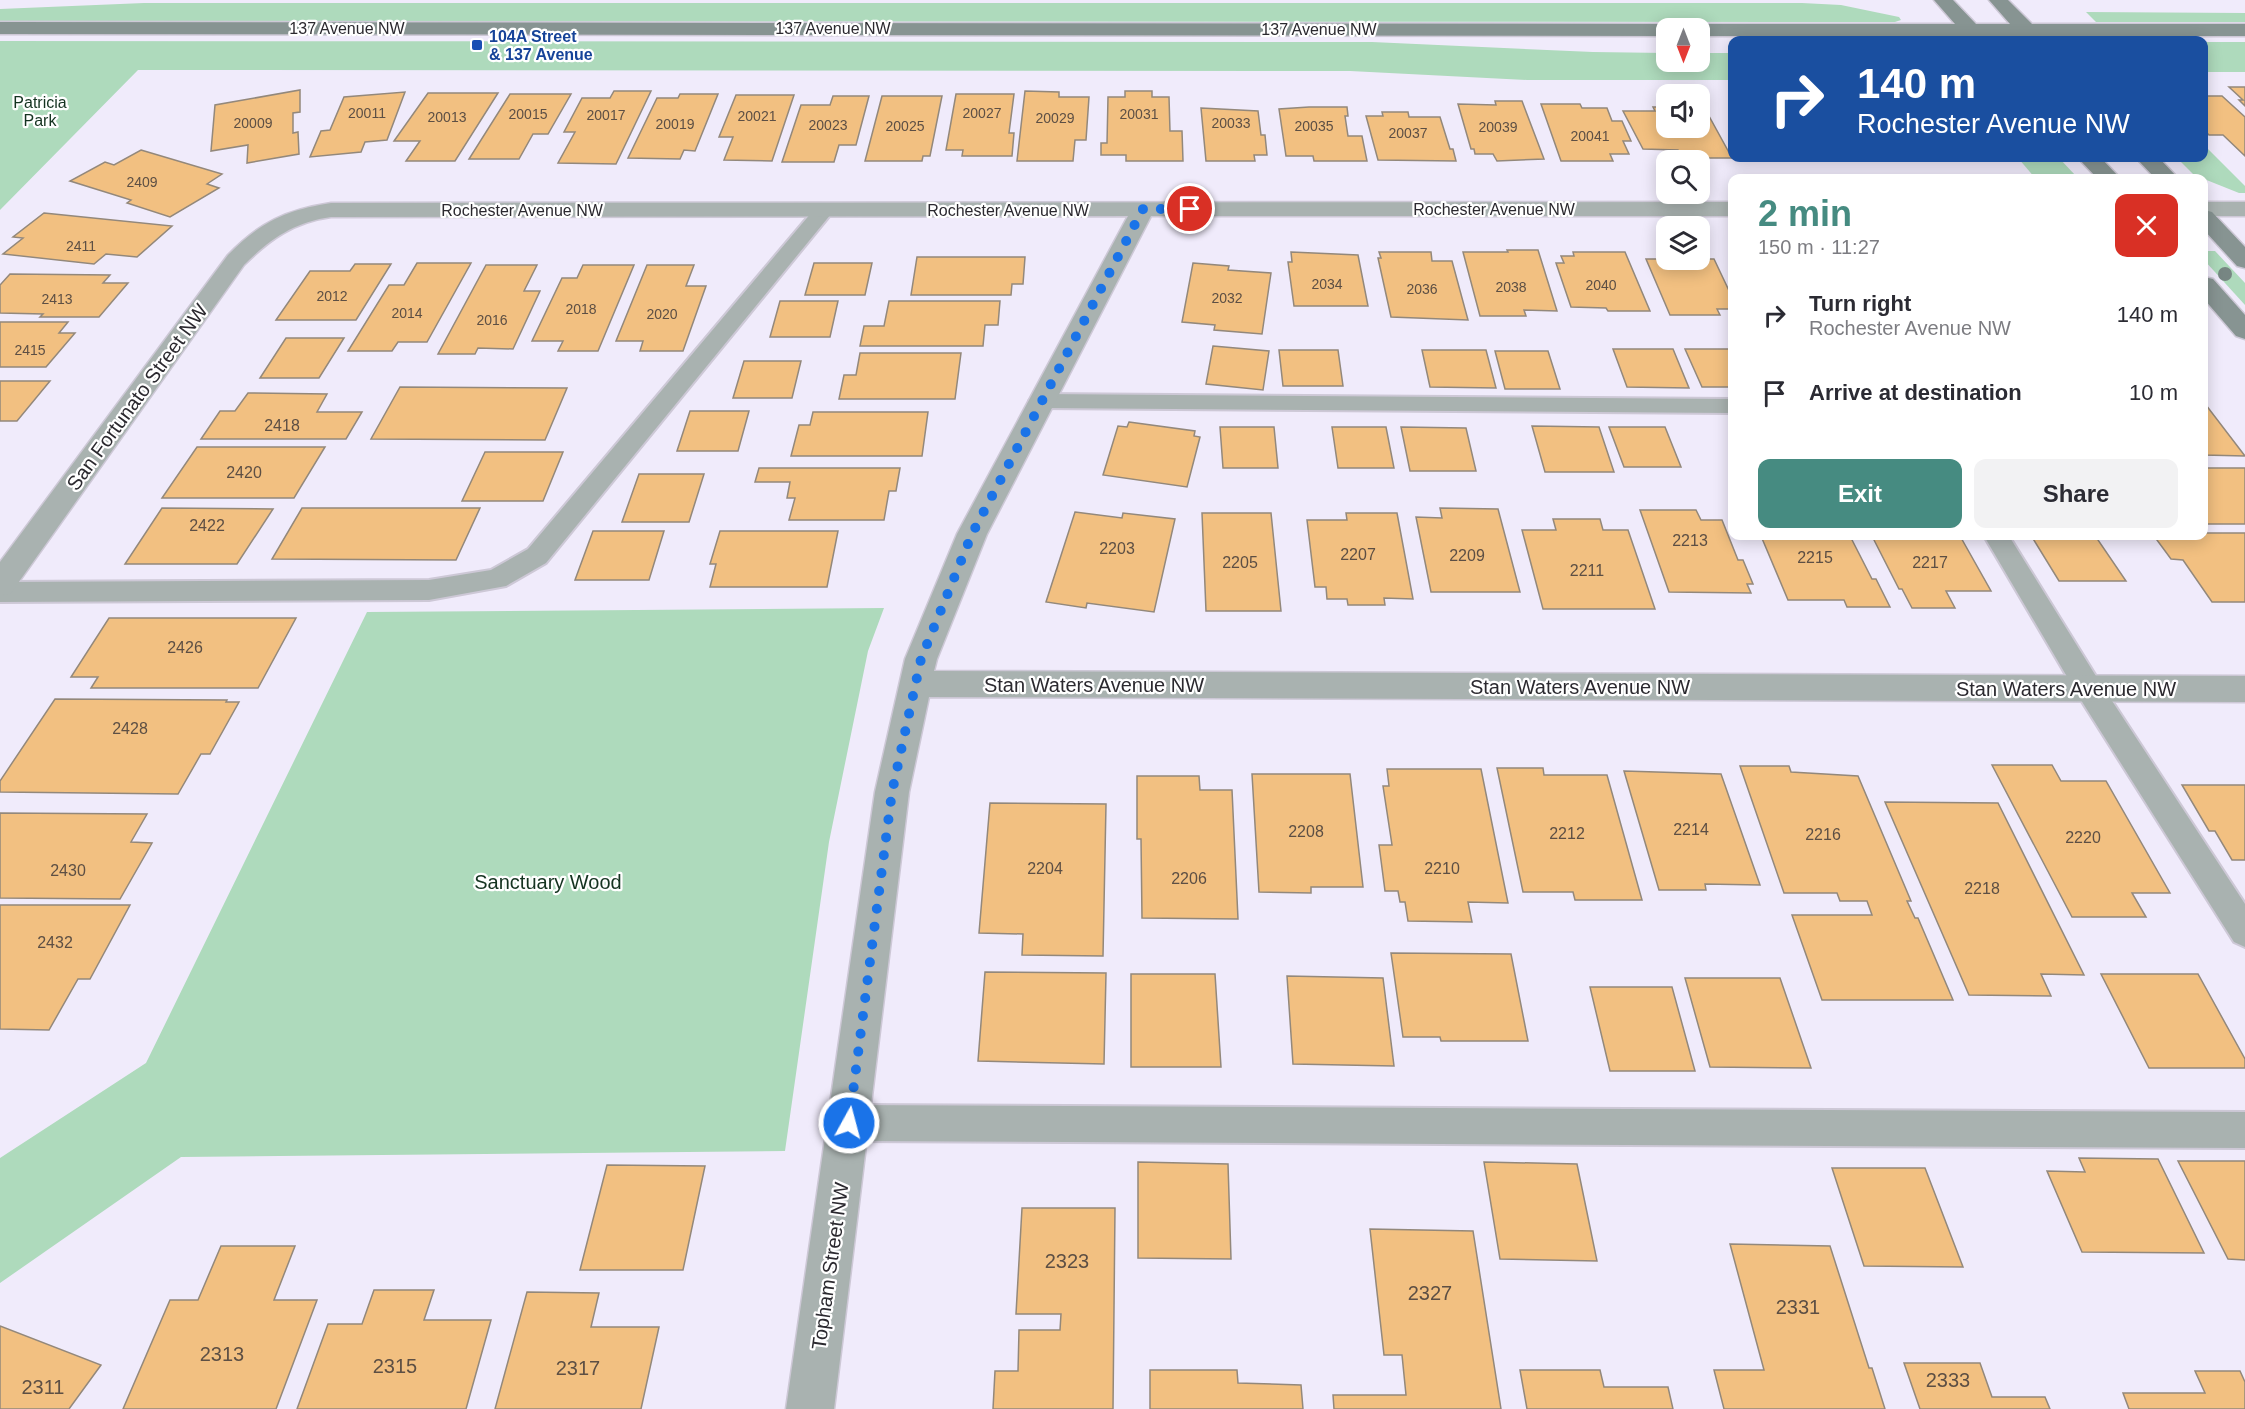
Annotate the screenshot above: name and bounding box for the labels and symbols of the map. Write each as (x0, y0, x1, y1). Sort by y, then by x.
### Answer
north arrow (1656, 18, 1710, 72)
street label: 137 Avenue NW (289, 20, 406, 37)
street label: 137 Avenue NW (775, 20, 892, 37)
street label: 137 Avenue NW (1261, 21, 1378, 38)
place label: 104A Street & 137 Avenue (489, 28, 593, 63)
marker: 104A Street & 137 Avenue (470, 38, 484, 52)
park label: Patricia Park (13, 94, 67, 129)
house number: 20011 (348, 105, 386, 121)
house number: 20027 (963, 105, 1002, 121)
house number: 20015 (509, 106, 548, 122)
house number: 20031 (1120, 106, 1159, 122)
house number: 20017 (587, 107, 626, 123)
house number: 20021 (738, 108, 777, 124)
house number: 20013 (428, 109, 467, 125)
house number: 20029 (1036, 110, 1075, 126)
house number: 20009 (234, 115, 273, 131)
house number: 20033 (1212, 115, 1251, 131)
house number: 20019 (656, 116, 695, 132)
house number: 20023 (809, 117, 848, 133)
house number: 20025 (886, 118, 925, 134)
house number: 20035 (1295, 118, 1334, 134)
house number: 20039 (1479, 119, 1518, 135)
house number: 20037 (1389, 125, 1428, 141)
house number: 20041 (1571, 128, 1610, 144)
house number: 2409 (126, 174, 158, 190)
pin (1164, 183, 1215, 234)
street label: Rochester Avenue NW (1413, 201, 1576, 218)
street label: Rochester Avenue NW (441, 202, 604, 219)
street label: Rochester Avenue NW (927, 202, 1090, 219)
house number: 2411 (66, 238, 96, 254)
house number: 2034 (1311, 276, 1343, 292)
house number: 2040 (1585, 277, 1617, 293)
house number: 2038 (1495, 279, 1527, 295)
house number: 2036 (1406, 281, 1438, 297)
house number: 2012 (316, 288, 348, 304)
house number: 2032 (1211, 290, 1243, 306)
house number: 2413 (41, 291, 73, 307)
street label: San Fortunato Street NW (62, 300, 212, 494)
house number: 2018 (565, 301, 597, 317)
house number: 2014 (391, 305, 423, 321)
house number: 2020 (646, 306, 678, 322)
house number: 2016 (476, 312, 508, 328)
house number: 2415 (14, 342, 46, 358)
house number: 2418 (264, 417, 300, 434)
house number: 2420 (226, 464, 262, 481)
house number: 2422 (189, 517, 225, 534)
house number: 2213 (1672, 532, 1708, 549)
house number: 2203 (1099, 540, 1135, 557)
house number: 2207 (1340, 546, 1376, 563)
house number: 2209 (1449, 547, 1485, 564)
house number: 2215 (1797, 549, 1833, 566)
house number: 2205 (1222, 554, 1258, 571)
house number: 2217 (1912, 554, 1948, 571)
house number: 2211 (1570, 562, 1604, 579)
house number: 2426 (167, 639, 203, 656)
street label: Stan Waters Avenue NW (984, 674, 1204, 696)
street label: Stan Waters Avenue NW (1470, 676, 1690, 698)
street label: Stan Waters Avenue NW (1956, 678, 2176, 700)
house number: 2428 (112, 720, 148, 737)
house number: 2214 (1673, 821, 1709, 838)
house number: 2208 (1288, 823, 1324, 840)
house number: 2212 (1549, 825, 1585, 842)
house number: 2216 (1805, 826, 1841, 843)
house number: 2220 (2065, 829, 2101, 846)
house number: 2204 (1027, 860, 1063, 877)
house number: 2210 (1424, 860, 1460, 877)
house number: 2430 (50, 862, 86, 879)
house number: 2206 (1171, 870, 1207, 887)
park label: Sanctuary Wood (474, 871, 622, 893)
house number: 2218 (1964, 880, 2000, 897)
house number: 2432 (37, 934, 73, 951)
position arrow (817, 1091, 881, 1155)
street label: Topham Street NW (807, 1181, 853, 1351)
house number: 2323 (1045, 1250, 1089, 1272)
house number: 2327 (1408, 1282, 1452, 1304)
house number: 2331 (1776, 1296, 1820, 1318)
house number: 2313 (200, 1343, 244, 1365)
house number: 2315 (373, 1355, 417, 1377)
house number: 2317 (556, 1357, 600, 1379)
house number: 2333 (1926, 1369, 1970, 1391)
house number: 2311 (21, 1376, 65, 1398)

